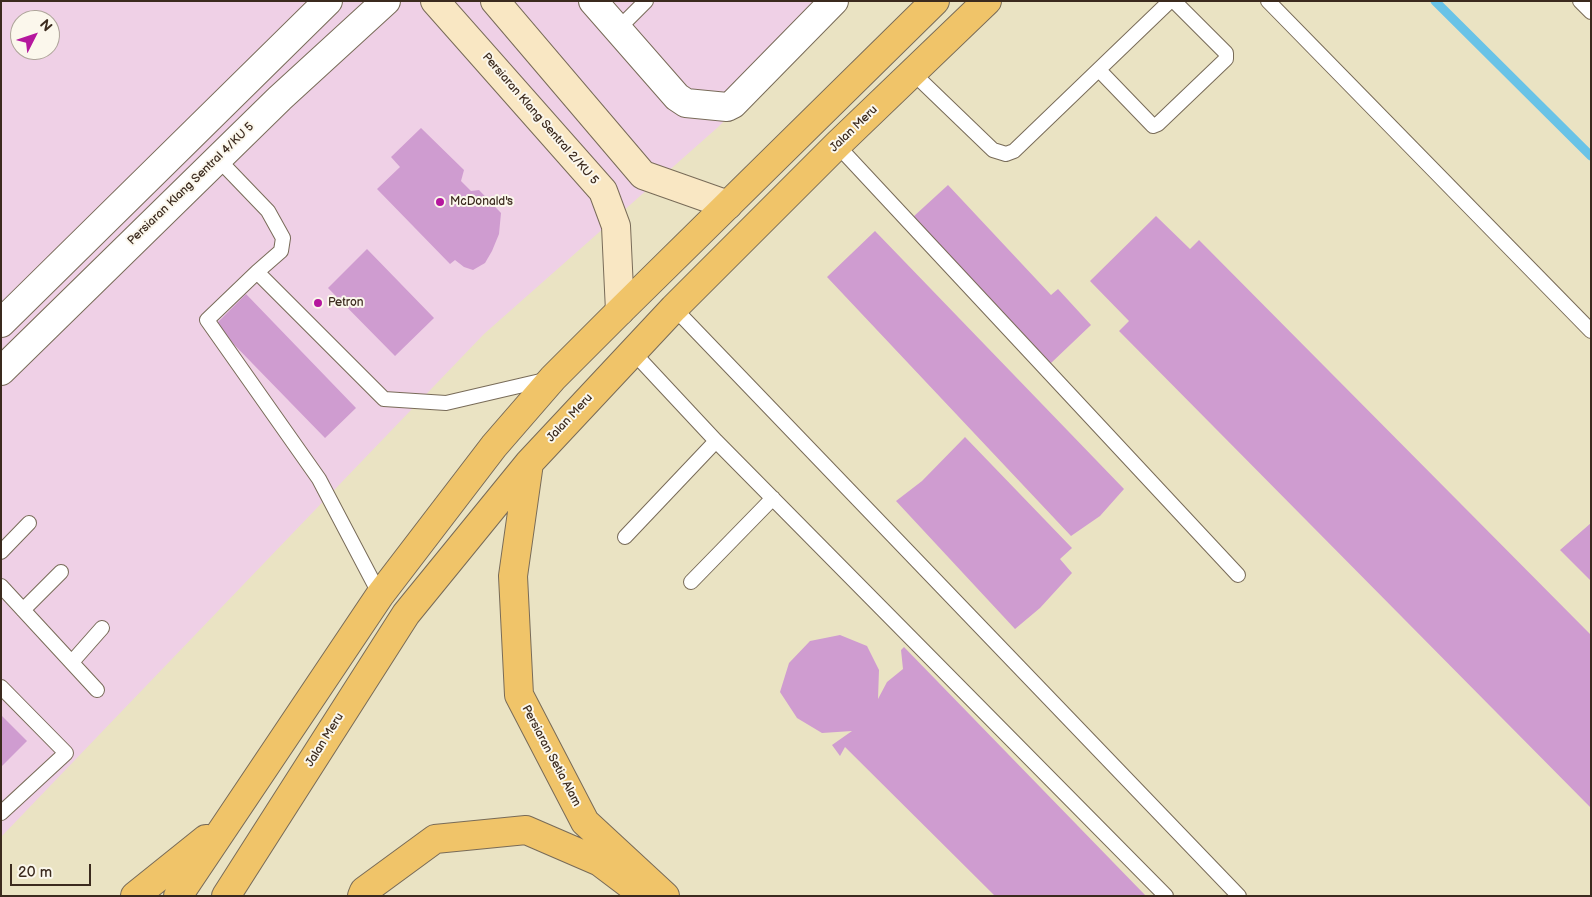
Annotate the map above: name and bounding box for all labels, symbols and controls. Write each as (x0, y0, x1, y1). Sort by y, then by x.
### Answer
north arrow (10, 10, 60, 60)
text: N (36, 16, 56, 35)
street label: Persiaran Klang Sentral 2/KU 5 (479, 50, 601, 188)
street label: Jalan Meru (827, 103, 881, 155)
street label: Persiaran Klang Sentral 4/KU 5 (125, 120, 257, 248)
place label: McDonald's (450, 195, 513, 209)
marker: McDonald's (434, 196, 446, 208)
place label: Petron (328, 296, 364, 310)
marker: Petron (312, 297, 324, 309)
street label: Jalan Meru (544, 391, 596, 445)
street label: Persiaran Setia Alam (518, 703, 584, 809)
street label: Jalan Meru (303, 710, 347, 770)
scale bar (12, 854, 94, 886)
text: 20 m (18, 863, 52, 882)

